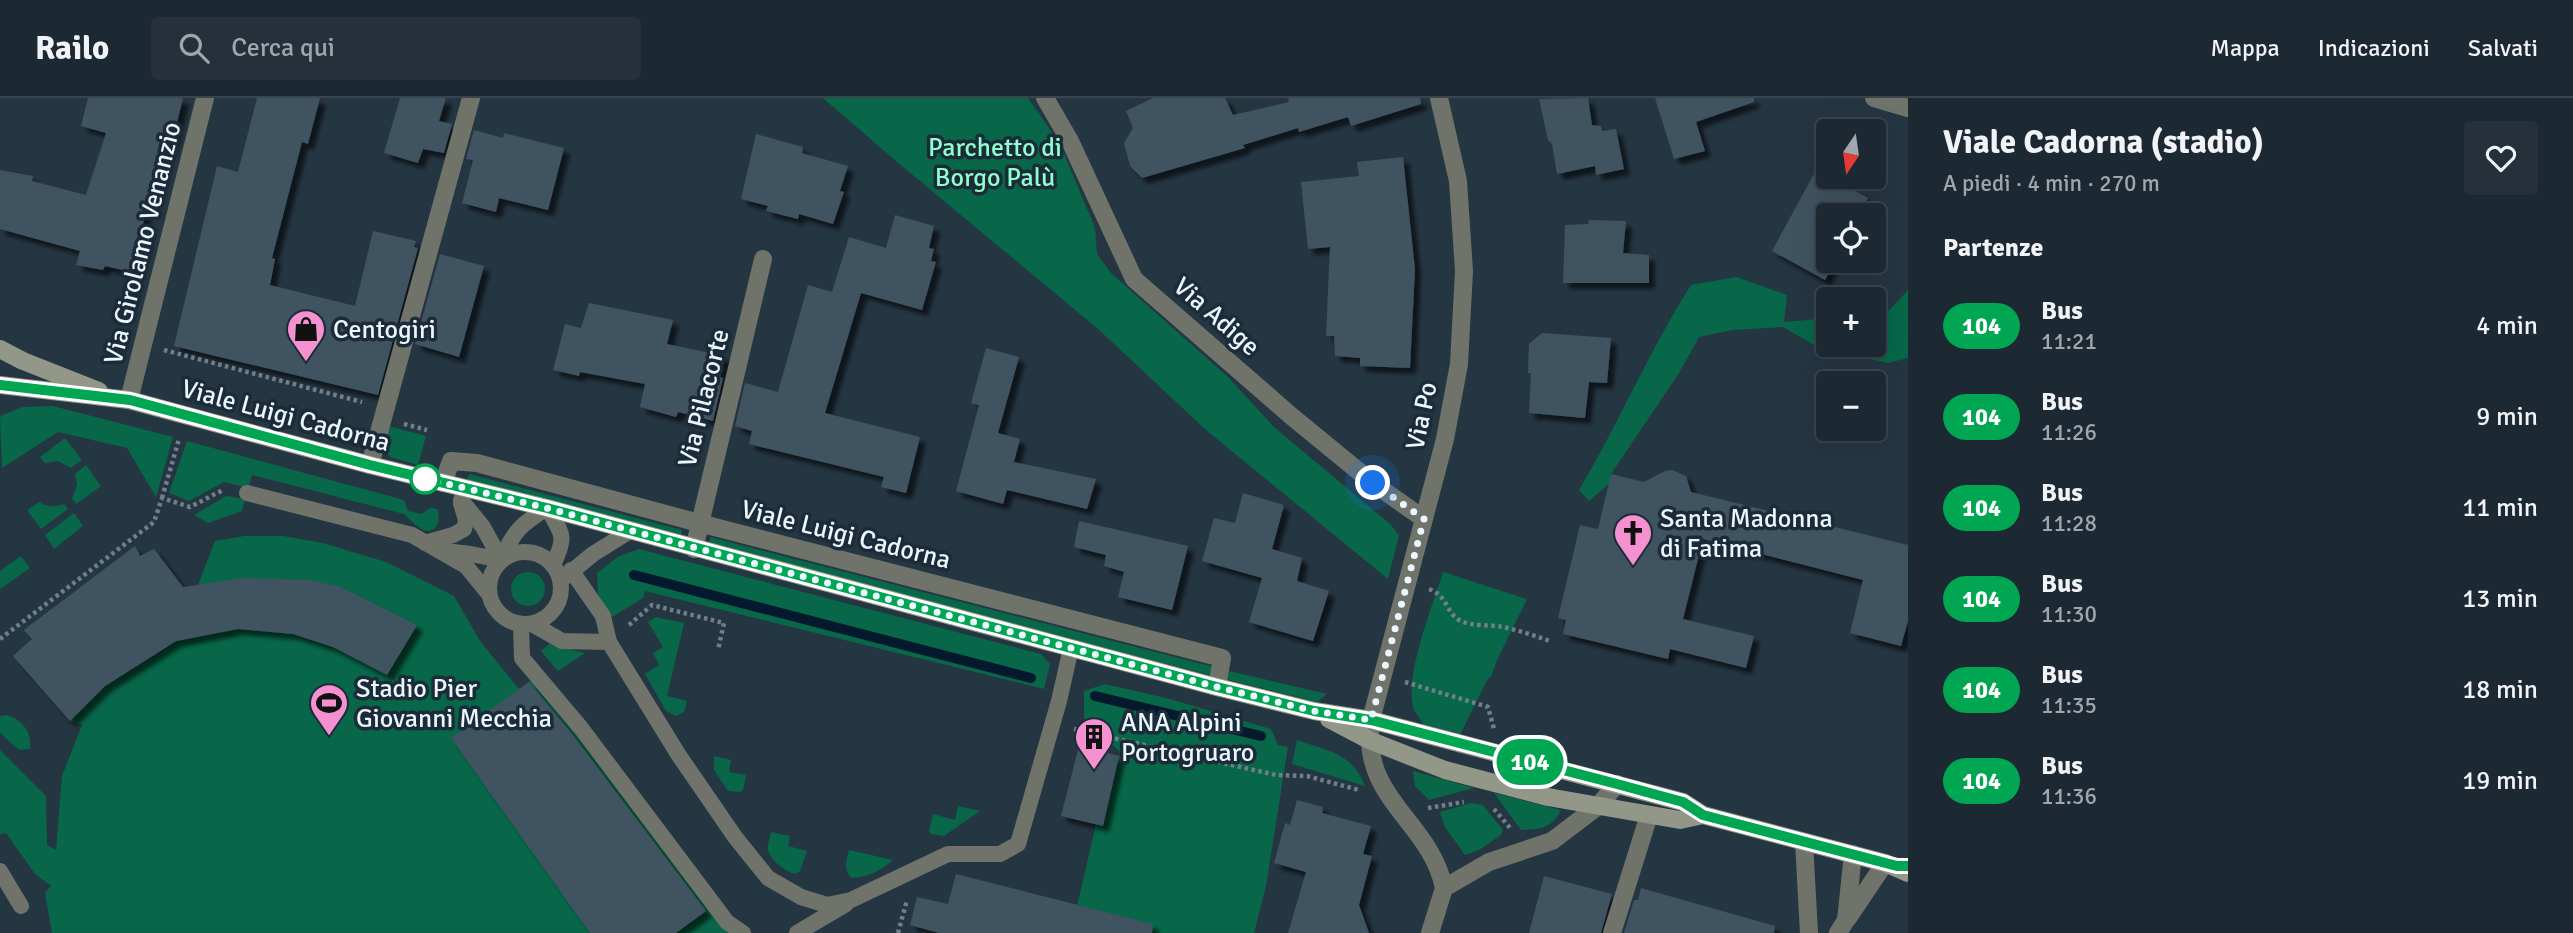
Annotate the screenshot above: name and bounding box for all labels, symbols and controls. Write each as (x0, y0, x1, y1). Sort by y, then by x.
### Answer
search box (151, 17, 641, 80)
text: Railo (35, 28, 109, 69)
icon: search (175, 29, 213, 67)
text: Cerca qui (231, 32, 335, 64)
text: Mappa (2211, 33, 2280, 63)
text: Indicazioni (2318, 33, 2430, 63)
text: Salvati (2468, 33, 2538, 63)
street label: Via Girolamo Venanzio (97, 119, 189, 368)
north arrow (1816, 119, 1886, 189)
map controls (1816, 119, 1886, 441)
button: heart (2464, 121, 2538, 195)
text: Viale Cadorna (stadio) (1943, 122, 2264, 163)
park label: Parchetto di Borgo Palù (928, 132, 1062, 194)
text: A piedi · 4 min · 270 m (1943, 169, 2160, 198)
button: locate (1816, 203, 1886, 273)
text: Partenze (1943, 232, 2043, 264)
street label: Via Adige (1167, 271, 1266, 363)
button: + (1816, 287, 1886, 357)
text: Bus (2041, 295, 2083, 327)
shop icon: Centogiri (285, 308, 327, 363)
text: 4 min (2476, 310, 2538, 342)
text: 104 (1962, 311, 2001, 341)
place label: Centogiri (333, 314, 436, 346)
street label: Via Pilacorte (671, 326, 737, 471)
text: 11:21 (2041, 327, 2097, 356)
button: − (1816, 371, 1886, 441)
street label: Viale Luigi Cadorna (178, 373, 394, 459)
street label: Via Po (1399, 379, 1445, 453)
text: Bus (2041, 386, 2083, 418)
text: 9 min (2476, 401, 2538, 433)
text: 104 (1962, 402, 2001, 432)
text: 11:26 (2041, 418, 2097, 447)
unlabelled marker (410, 464, 440, 494)
your location (1355, 465, 1390, 500)
text: Bus (2041, 477, 2083, 509)
text: 11 min (2462, 492, 2538, 524)
street label: Viale Luigi Cadorna (738, 493, 954, 576)
text: 104 (1962, 493, 2001, 523)
place label: Santa Madonna di Fatima (1660, 503, 1833, 565)
text: 11:28 (2041, 509, 2097, 538)
church icon: Santa Madonna di Fatima (1612, 512, 1654, 567)
text: Bus (2041, 568, 2083, 600)
text: 13 min (2462, 583, 2538, 615)
text: 104 (1962, 584, 2001, 614)
text: 11:30 (2041, 600, 2097, 629)
text: Bus (2041, 659, 2083, 691)
place label: Stadio Pier Giovanni Mecchia (356, 673, 552, 735)
text: 18 min (2462, 674, 2538, 706)
text: 104 (1962, 675, 2001, 705)
sports icon: Stadio Pier Giovanni Mecchia (308, 682, 350, 737)
text: 11:35 (2041, 691, 2097, 720)
place label: ANA Alpini Portogruaro (1121, 707, 1254, 769)
building icon: ANA Alpini Portogruaro (1073, 716, 1115, 771)
line badge: 104 (1490, 739, 1570, 785)
text: 104 (1511, 747, 1549, 777)
text: Bus (2041, 750, 2083, 782)
text: 19 min (2462, 765, 2538, 797)
text: 104 (1962, 766, 2001, 796)
text: 11:36 (2041, 782, 2097, 811)

